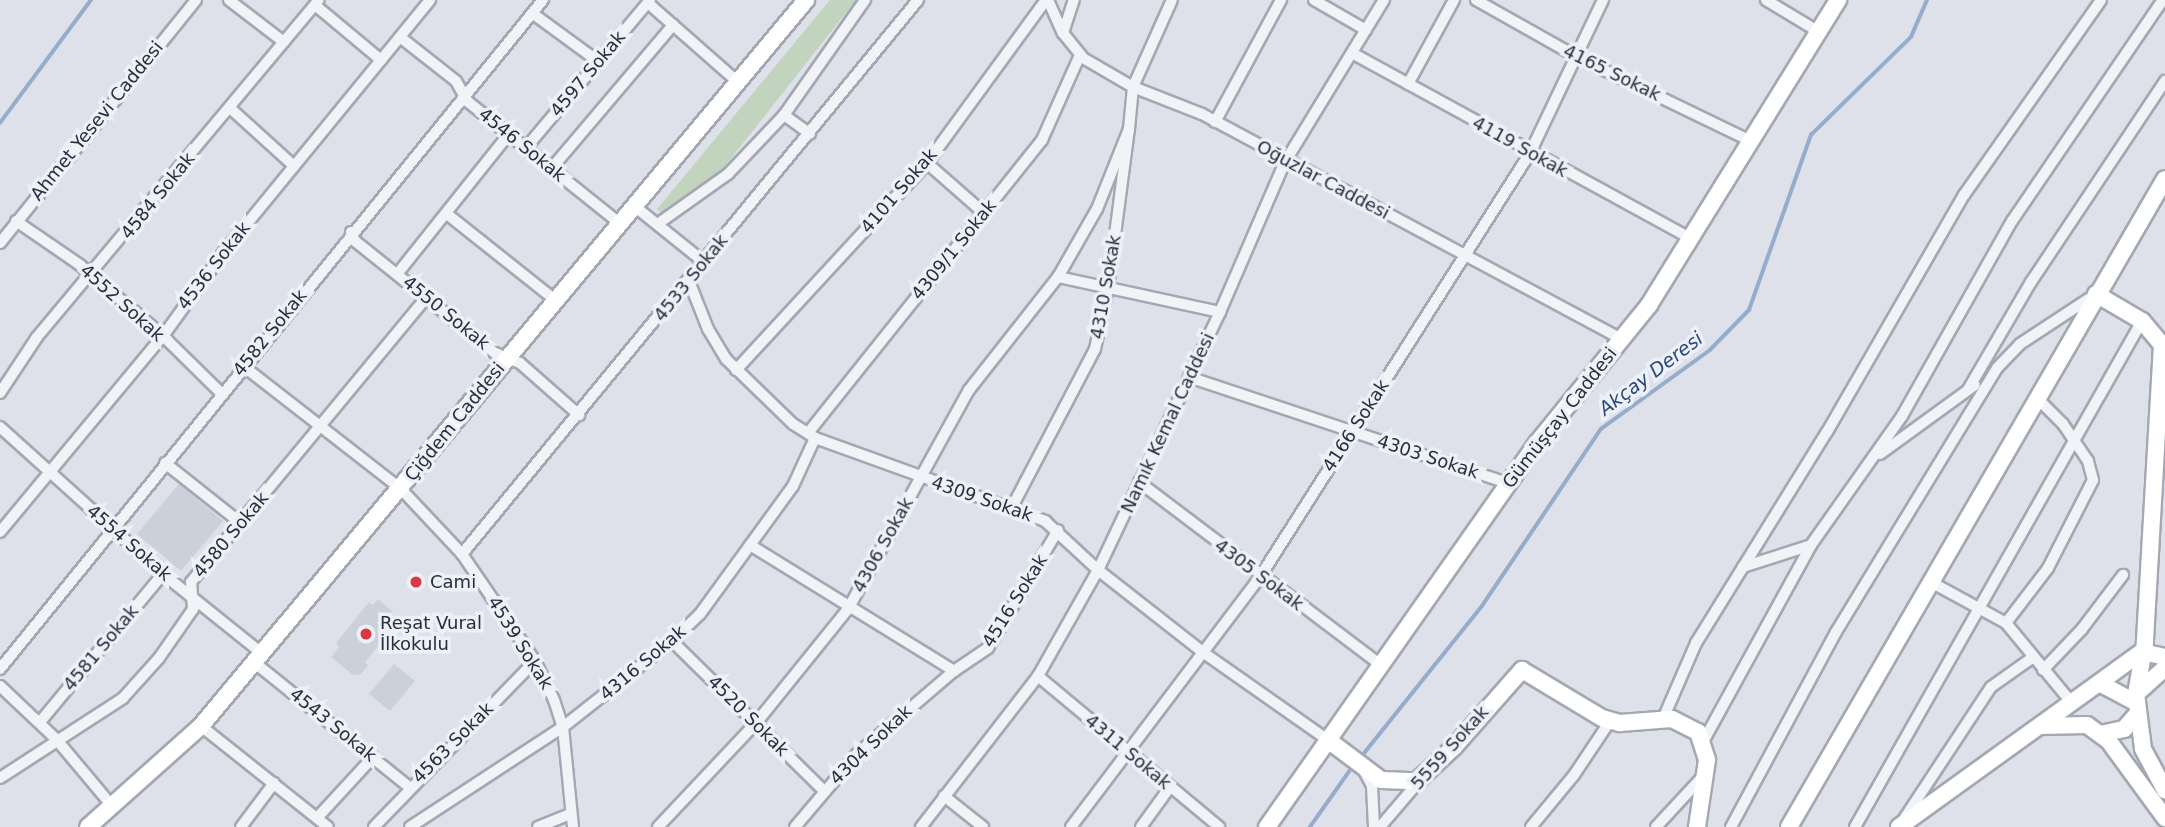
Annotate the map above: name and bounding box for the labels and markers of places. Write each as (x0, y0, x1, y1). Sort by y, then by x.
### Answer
place label: Cami (430, 571, 476, 593)
marker: Cami (408, 574, 424, 590)
place label: Reşat Vural İlkokulu (380, 613, 482, 656)
marker: Reşat Vural İlkokulu (358, 626, 374, 642)

